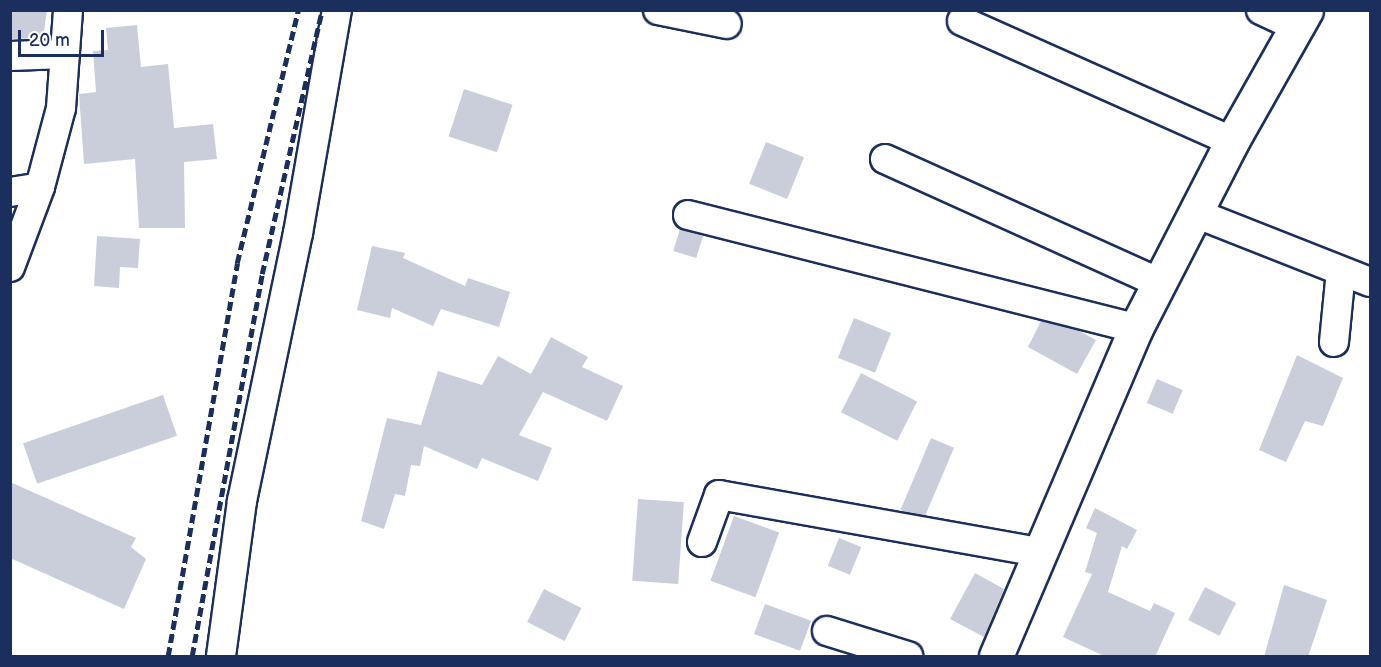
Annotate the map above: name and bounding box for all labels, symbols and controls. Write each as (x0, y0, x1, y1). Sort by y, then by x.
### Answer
scale bar (21, 18, 106, 56)
text: 20 m (29, 30, 70, 51)

